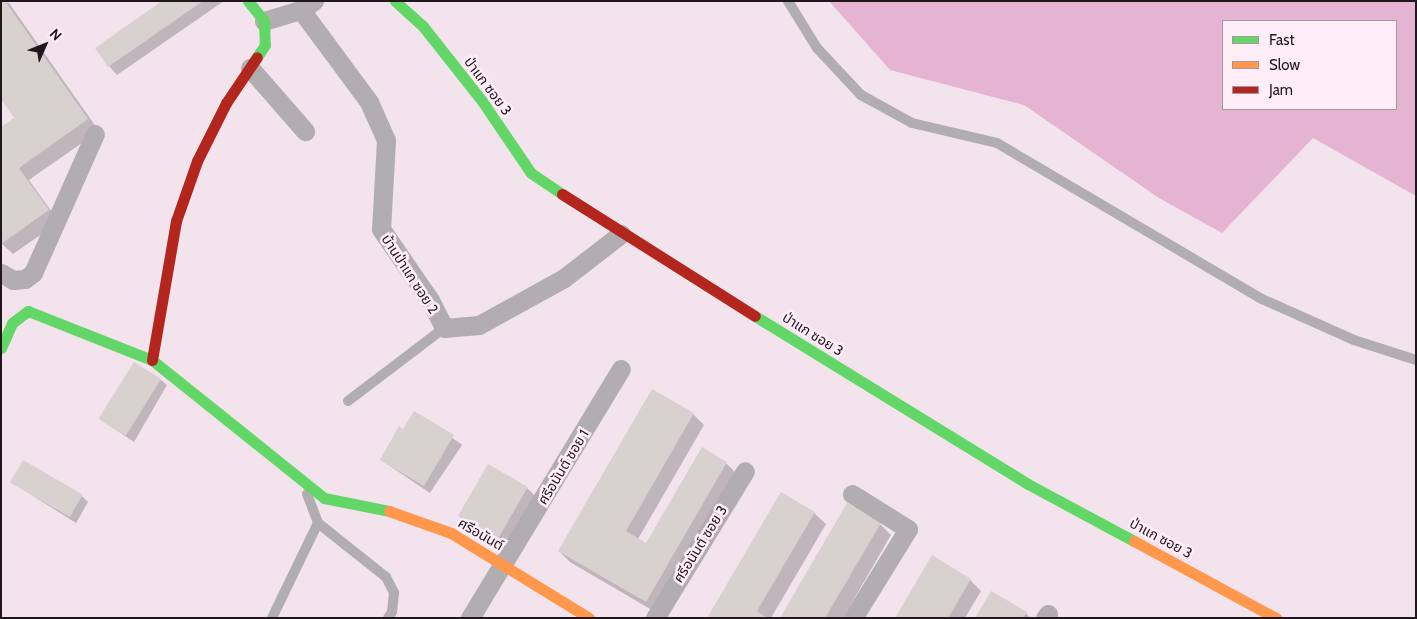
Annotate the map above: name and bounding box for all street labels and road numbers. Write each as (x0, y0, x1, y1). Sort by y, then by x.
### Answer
street label: ป่าแก ซอย 3 (461, 54, 515, 118)
street label: บ้านป่าแก ซอย 2 (378, 231, 442, 317)
street label: ป่าแก ซอย 3 (779, 309, 847, 359)
street label: ศรีอนันต์ ซอย 1 (534, 426, 592, 508)
street label: ศรีอนันต์ ซอย 3 (670, 502, 730, 586)
street label: ศรีอนันต์ (455, 514, 507, 554)
street label: ป่าแก ซอย 3 (1127, 515, 1195, 561)

